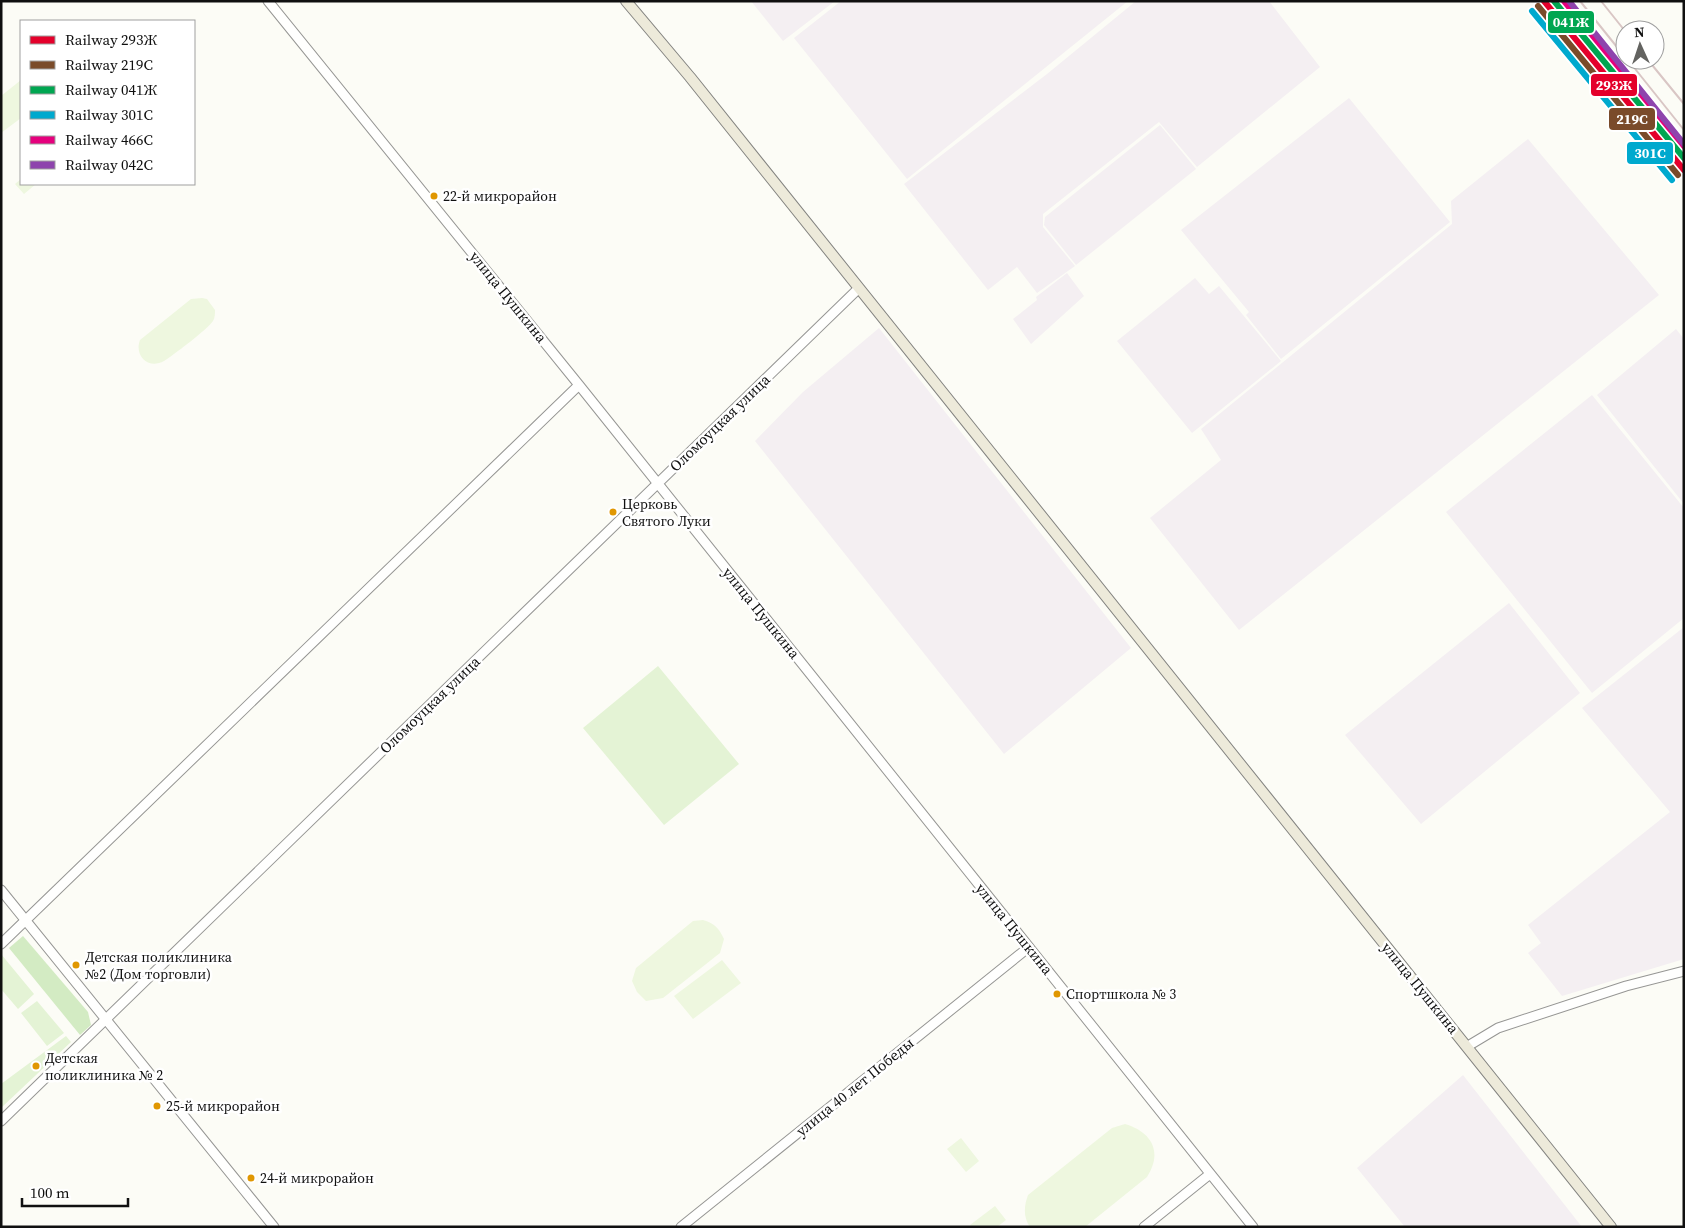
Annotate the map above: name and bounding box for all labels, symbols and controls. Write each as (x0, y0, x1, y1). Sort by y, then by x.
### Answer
line badge: 041Ж (1547, 10, 1595, 34)
text: 041Ж (1553, 12, 1590, 32)
legend (20, 20, 195, 185)
north arrow (1615, 20, 1665, 70)
text: N (1634, 22, 1645, 42)
text: Railway 293Ж (65, 29, 158, 50)
text: Railway 219С (65, 54, 153, 75)
line badge: 293Ж (1590, 73, 1638, 97)
text: 293Ж (1596, 75, 1633, 95)
text: Railway 041Ж (65, 79, 158, 100)
text: Railway 301С (65, 104, 153, 125)
line badge: 219С (1608, 107, 1656, 131)
text: 219С (1616, 109, 1648, 129)
text: Railway 466С (65, 129, 153, 150)
line badge: 301С (1626, 141, 1674, 165)
text: 301С (1634, 143, 1666, 163)
text: Railway 042С (65, 154, 153, 175)
place label: 22-й микрорайон (443, 186, 557, 206)
marker: 22-й микрорайон (429, 191, 439, 201)
street label: улица Пушкина (465, 246, 552, 347)
street label: Оломоуцкая улица (665, 369, 775, 476)
place label: Церковь Святого Луки (622, 494, 711, 531)
marker: Церковь Святого Луки (608, 507, 618, 517)
street label: улица Пушкина (718, 562, 805, 663)
street label: Оломоуцкая улица (375, 651, 485, 758)
street label: улица Пушкина (971, 878, 1058, 979)
street label: улица Пушкина (1377, 937, 1464, 1038)
place label: Детская поликлиника №2 (Дом торговли) (85, 947, 233, 984)
marker: Детская поликлиника №2 (Дом торговли) (71, 960, 81, 970)
place label: Спортшкола № 3 (1066, 984, 1176, 1004)
marker: Спортшкола № 3 (1052, 989, 1062, 999)
street label: улица 40 лет Победы (791, 1032, 918, 1141)
place label: Детская поликлиника № 2 (45, 1048, 163, 1085)
marker: Детская поликлиника № 2 (31, 1061, 41, 1071)
place label: 25-й микрорайон (166, 1096, 280, 1116)
marker: 25-й микрорайон (152, 1101, 162, 1111)
place label: 24-й микрорайон (260, 1168, 374, 1188)
marker: 24-й микрорайон (246, 1173, 256, 1183)
scale bar (22, 1176, 129, 1208)
text: 100 m (30, 1182, 70, 1203)

